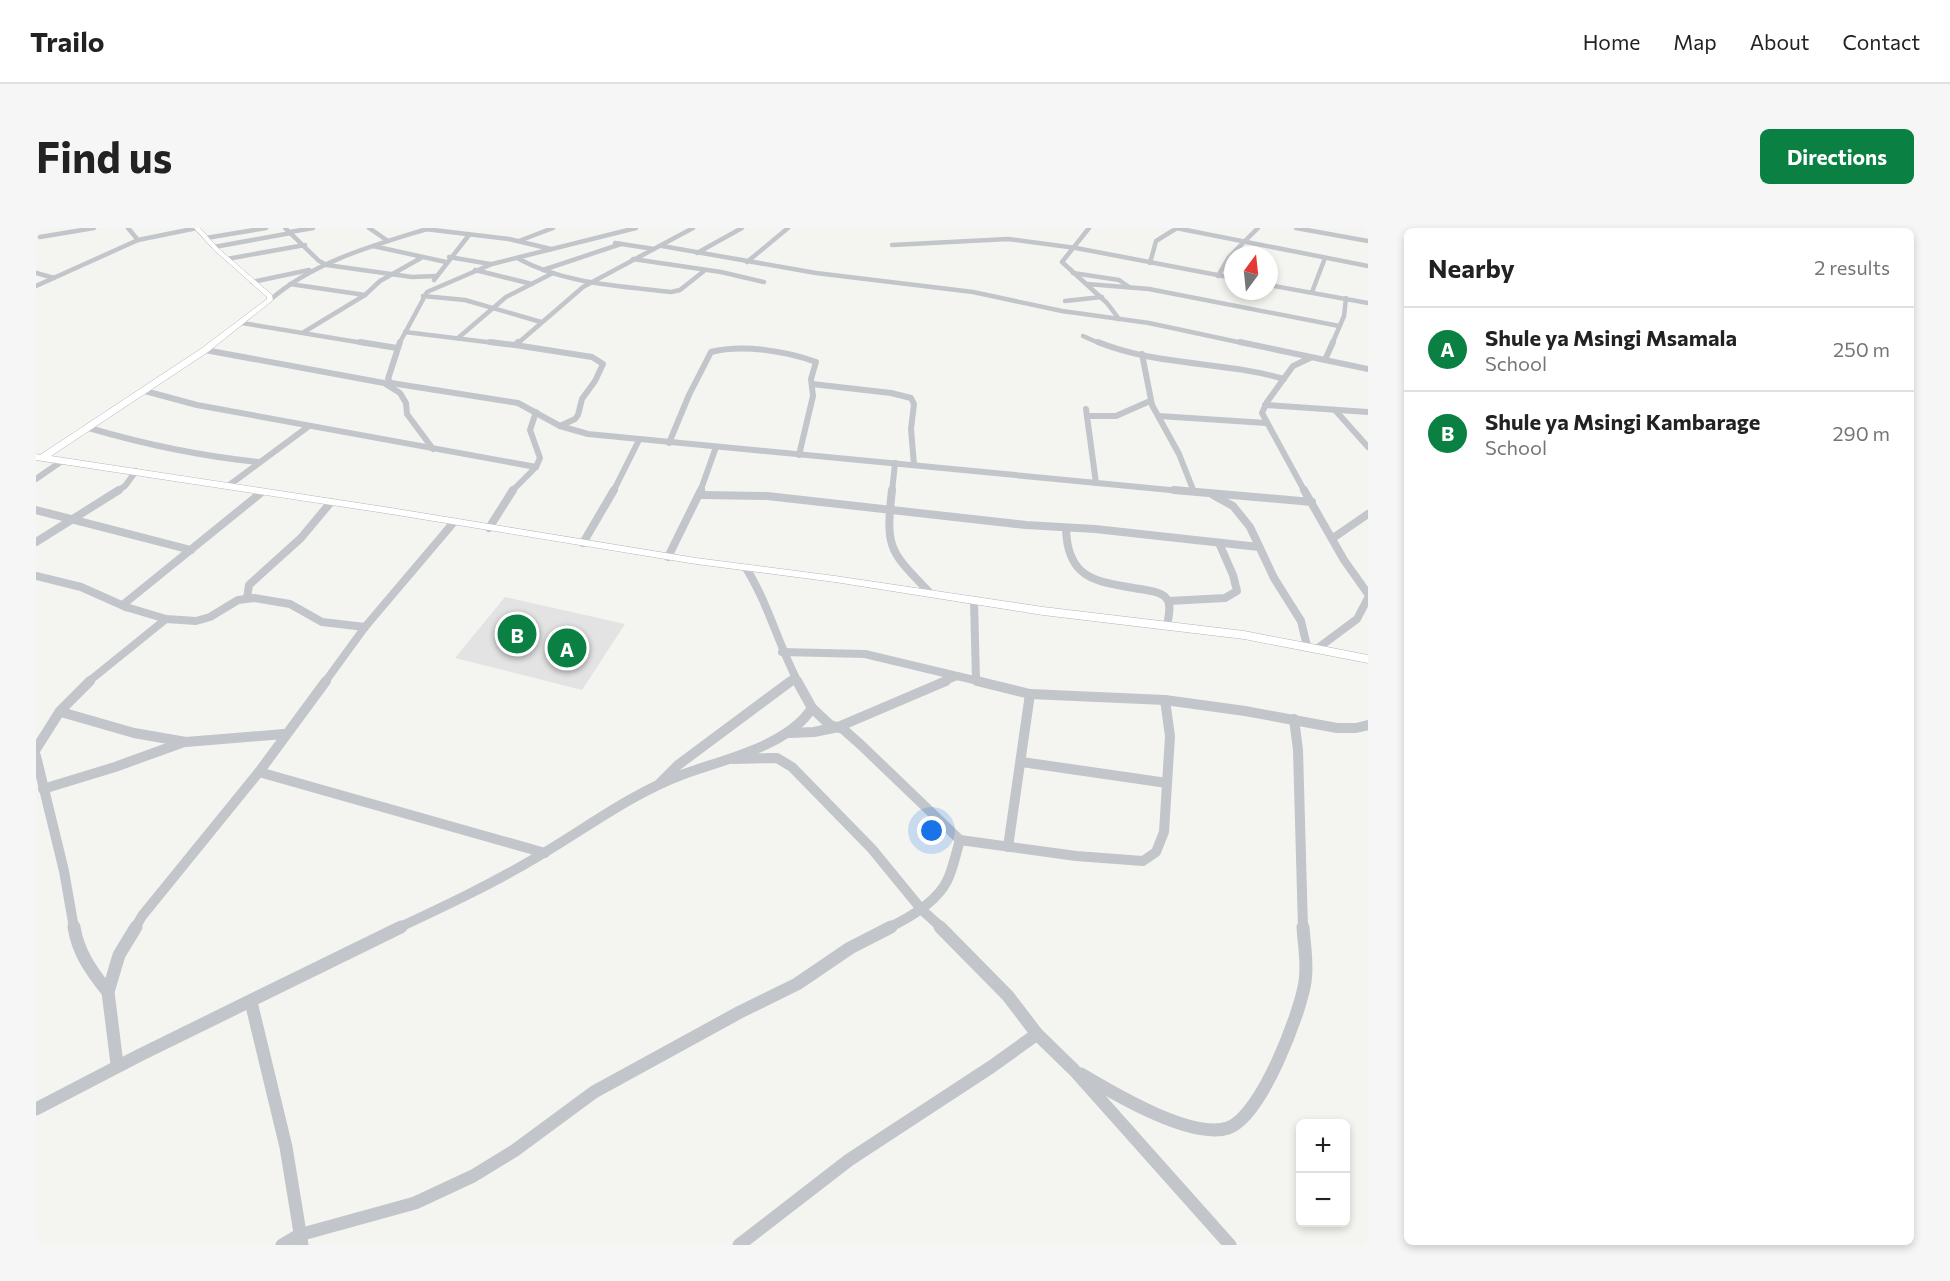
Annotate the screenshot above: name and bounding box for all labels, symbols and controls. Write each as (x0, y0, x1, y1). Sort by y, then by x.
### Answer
text: Trailo (30, 24, 105, 58)
text: Home (1583, 29, 1640, 54)
text: Map (1673, 29, 1717, 54)
text: About (1750, 29, 1809, 54)
text: Contact (1842, 29, 1920, 54)
button: Directions (1760, 129, 1914, 184)
text: Find us (36, 130, 172, 182)
north arrow (1224, 246, 1278, 300)
text: Nearby (1428, 252, 1515, 283)
text: 2 results (1814, 255, 1890, 279)
text: Shule ya Msingi Msamala (1485, 324, 1737, 351)
text: A (1440, 337, 1455, 361)
text: 250 m (1833, 337, 1890, 361)
text: School (1485, 351, 1547, 375)
text: Shule ya Msingi Kambarage (1485, 408, 1760, 435)
text: B (1441, 421, 1454, 445)
text: 290 m (1832, 421, 1890, 445)
text: School (1485, 435, 1547, 459)
pin: B (498, 612, 536, 656)
pin: A (548, 626, 586, 670)
your location (917, 816, 946, 845)
map controls (1296, 1119, 1350, 1227)
button: + (1296, 1119, 1350, 1173)
button: − (1296, 1173, 1350, 1227)

